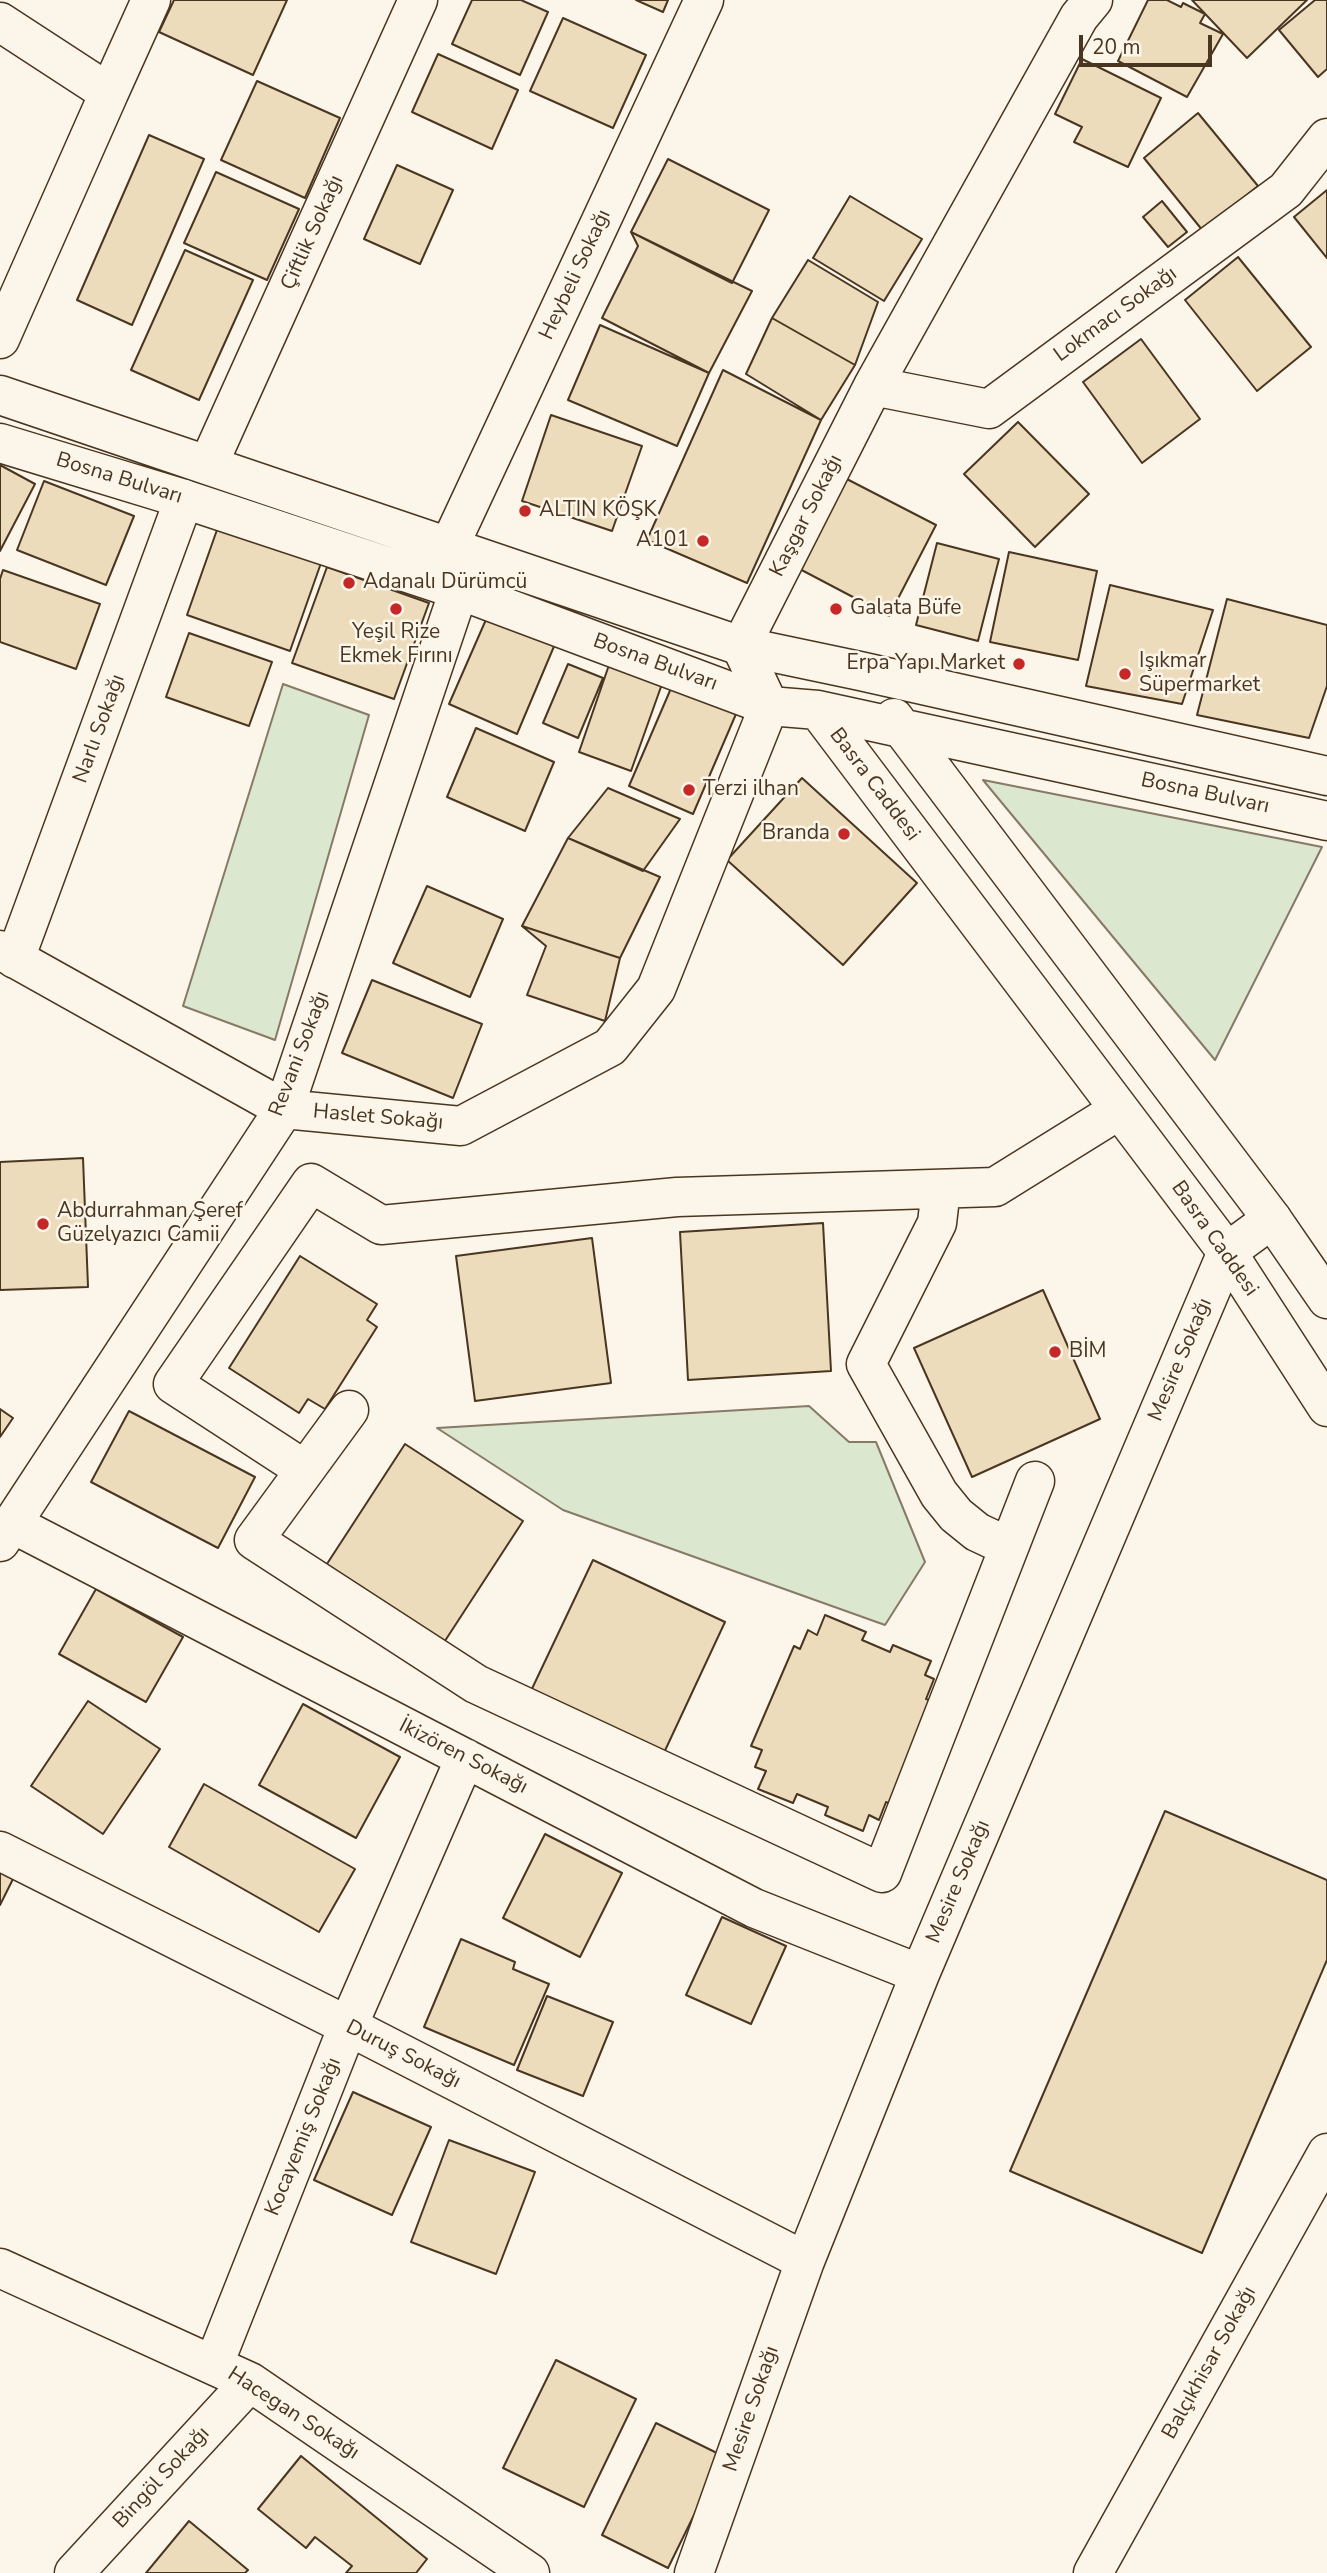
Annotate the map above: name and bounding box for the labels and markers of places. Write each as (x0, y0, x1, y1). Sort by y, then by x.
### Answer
place label: ALTIN KÖŞK (539, 498, 657, 524)
marker: ALTIN KÖŞK (517, 503, 533, 519)
place label: A101 (636, 528, 689, 554)
marker: A101 (695, 533, 711, 549)
place label: Adanalı Dürümcü (363, 570, 527, 596)
marker: Adanalı Dürümcü (341, 575, 357, 591)
place label: Galata Büfe (850, 596, 961, 622)
marker: Yeşil Rize Ekmek Fırını (388, 601, 404, 617)
marker: Galata Büfe (828, 601, 844, 617)
place label: Yeşil Rize Ekmek Fırını (339, 620, 453, 670)
place label: Işıkmar Süpermarket (1139, 649, 1260, 699)
place label: Erpa Yapı Market (847, 651, 1005, 677)
marker: Erpa Yapı Market (1011, 656, 1027, 672)
marker: Işıkmar Süpermarket (1117, 666, 1133, 682)
place label: Terzi ilhan (703, 777, 799, 803)
marker: Terzi ilhan (681, 782, 697, 798)
place label: Branda (762, 821, 830, 847)
marker: Branda (836, 826, 852, 842)
place label: Abdurrahman Şeref Güzelyazıcı Camii (57, 1199, 243, 1249)
marker: Abdurrahman Şeref Güzelyazıcı Camii (35, 1216, 51, 1232)
place label: BİM (1069, 1339, 1107, 1365)
marker: BİM (1047, 1344, 1063, 1360)

